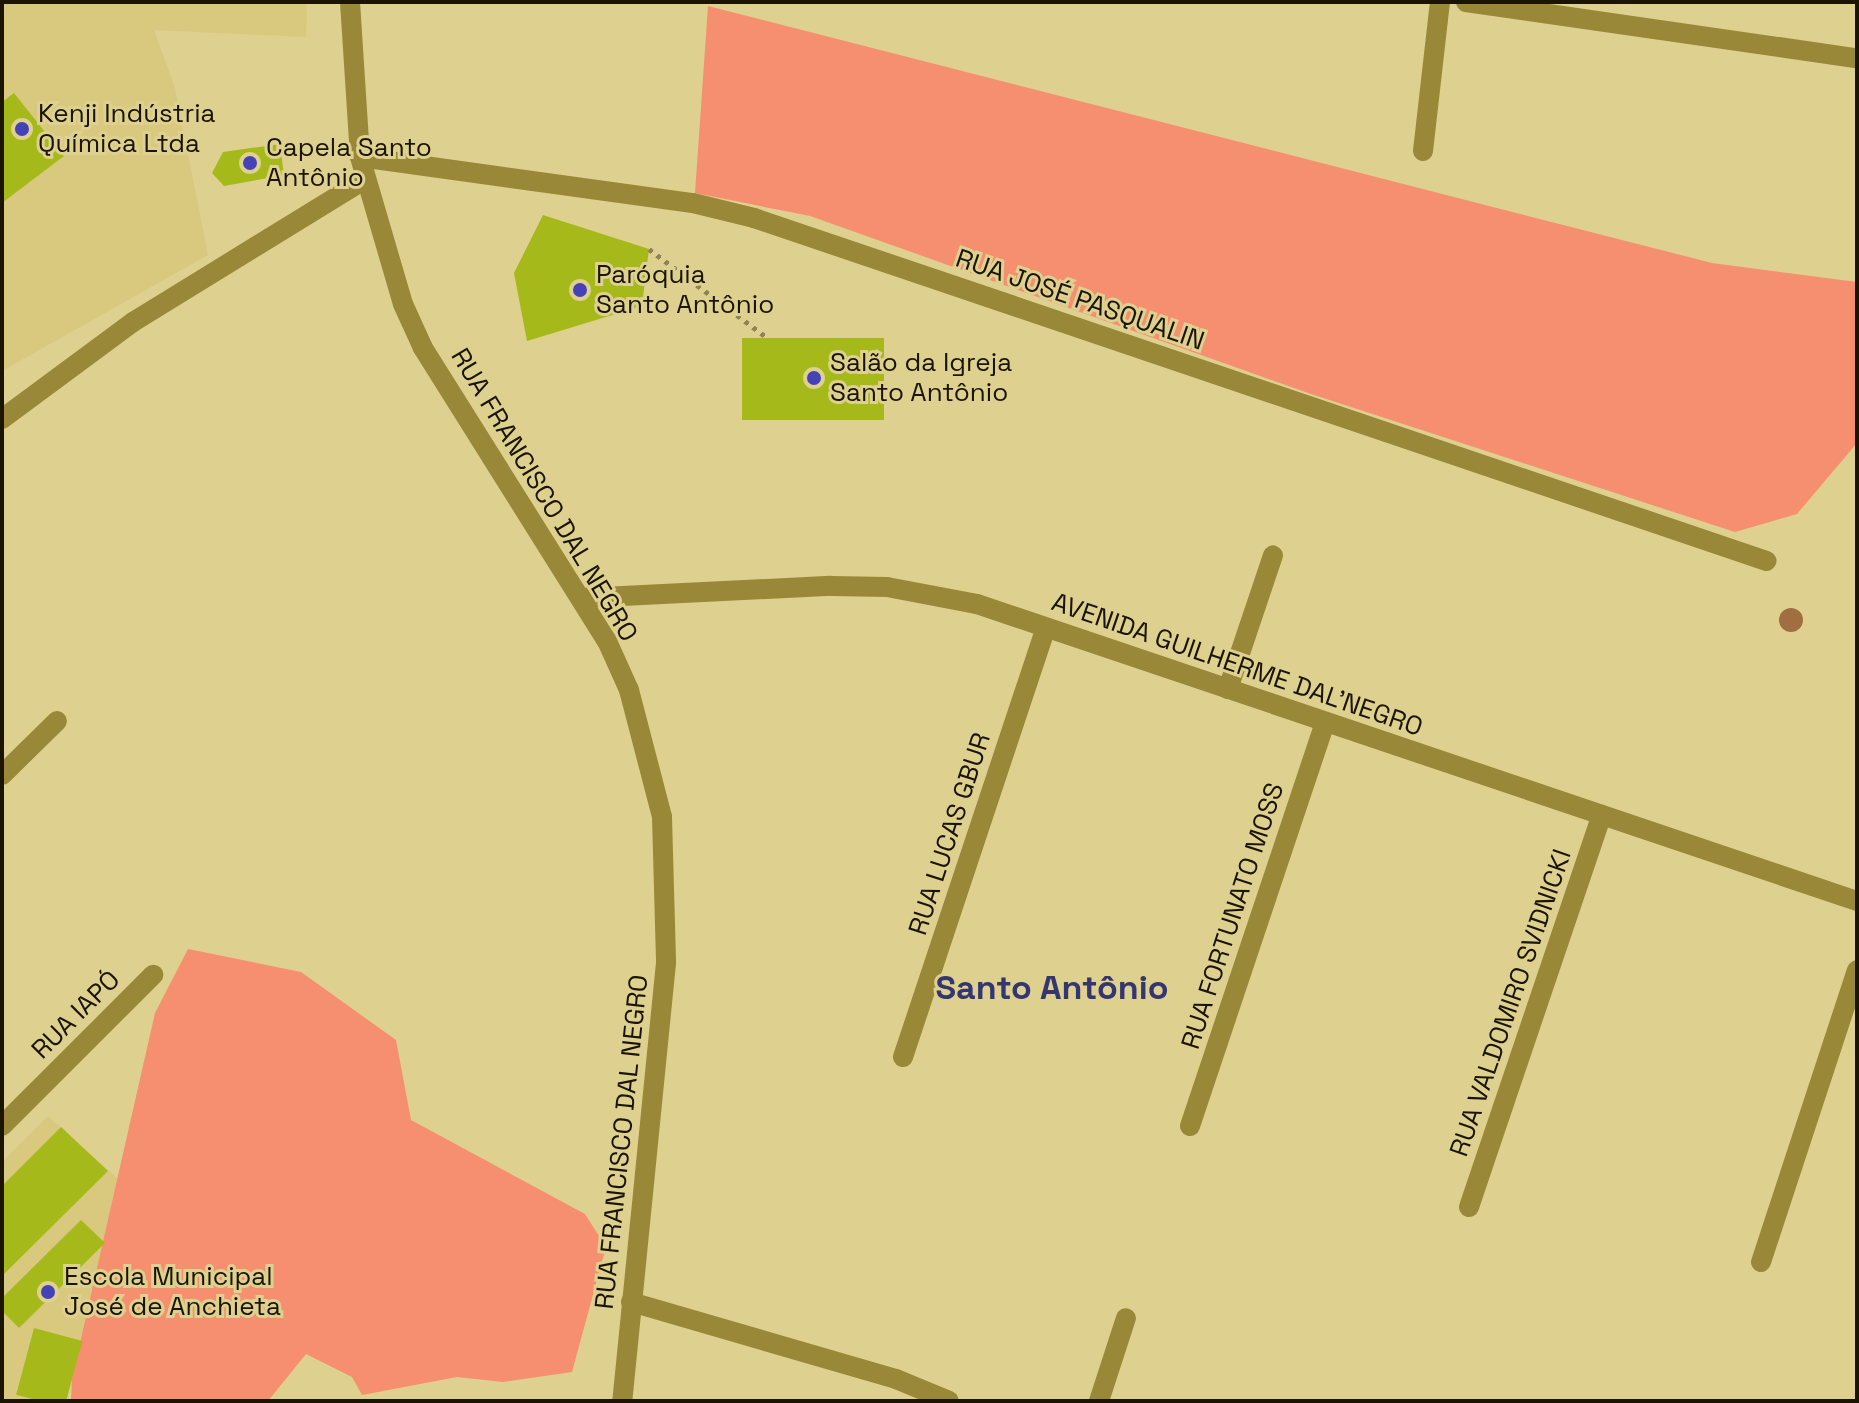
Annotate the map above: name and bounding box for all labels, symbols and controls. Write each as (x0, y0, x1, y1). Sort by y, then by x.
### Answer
place label: Kenji Indústria Química Ltda (38, 98, 216, 160)
marker: Kenji Indústria Química Ltda (13, 120, 31, 138)
place label: Capela Santo Antônio (266, 132, 432, 194)
marker: Capela Santo Antônio (241, 154, 259, 172)
street label: RUA JOSÉ PASQUALIN (951, 243, 1209, 357)
place label: Paróquia Santo Antônio (596, 259, 775, 320)
marker: Paróquia Santo Antônio (571, 281, 589, 299)
street label: RUA FRANCISCO DAL NEGRO (444, 342, 644, 648)
place label: Salão da Igreja Santo Antônio (830, 347, 1012, 408)
marker: Salão da Igreja Santo Antônio (805, 369, 823, 387)
street label: AVENIDA GUILHERME DAL'NEGRO (1047, 587, 1427, 743)
street label: RUA LUCAS GBUR (903, 729, 997, 939)
street label: RUA FORTUNATO MOSS (1175, 779, 1291, 1053)
street label: RUA VALDOMIRO SVIDNICKI (1444, 845, 1578, 1161)
street label: RUA IAPÓ (25, 964, 127, 1066)
district label: Santo Antônio (935, 968, 1169, 1008)
street label: RUA FRANCISCO DAL NEGRO (589, 973, 655, 1311)
place label: Escola Municipal José de Anchieta (64, 1261, 281, 1322)
marker: Escola Municipal José de Anchieta (39, 1283, 57, 1301)

